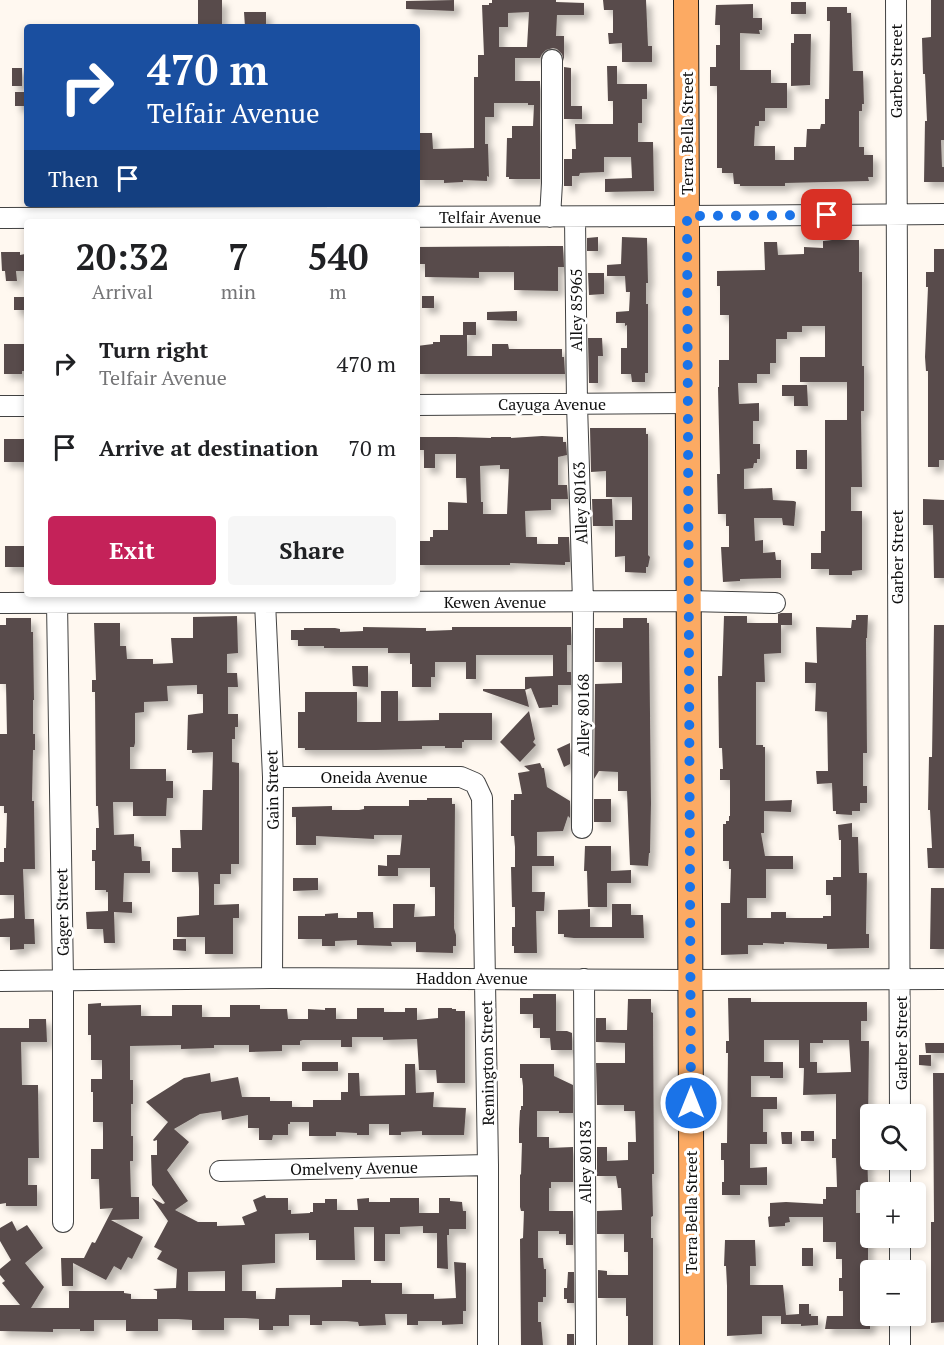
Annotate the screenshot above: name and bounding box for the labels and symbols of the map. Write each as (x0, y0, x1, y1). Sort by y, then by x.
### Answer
street label: Garber Street (885, 24, 907, 118)
street label: Terra Bella Street (676, 71, 698, 195)
pin (801, 189, 852, 240)
street label: Telfair Avenue (439, 206, 541, 228)
street label: Alley 85965 (565, 269, 587, 351)
street label: Cayuga Avenue (498, 393, 606, 415)
street label: Alley 80163 (568, 461, 592, 545)
street label: Garber Street (886, 510, 908, 604)
street label: Kewen Avenue (444, 591, 546, 613)
street label: Alley 80168 (572, 674, 594, 756)
street label: Gain Street (260, 750, 284, 830)
street label: Oneida Avenue (320, 766, 428, 788)
street label: Gager Street (50, 868, 74, 956)
street label: Haddon Avenue (416, 967, 528, 989)
street label: Garber Street (890, 996, 912, 1090)
street label: Remington Street (475, 1000, 499, 1126)
position arrow (659, 1071, 723, 1135)
street label: Alley 80183 (574, 1121, 596, 1203)
street label: Terra Bella Street (680, 1150, 702, 1274)
street label: Omelveny Avenue (290, 1156, 418, 1180)

